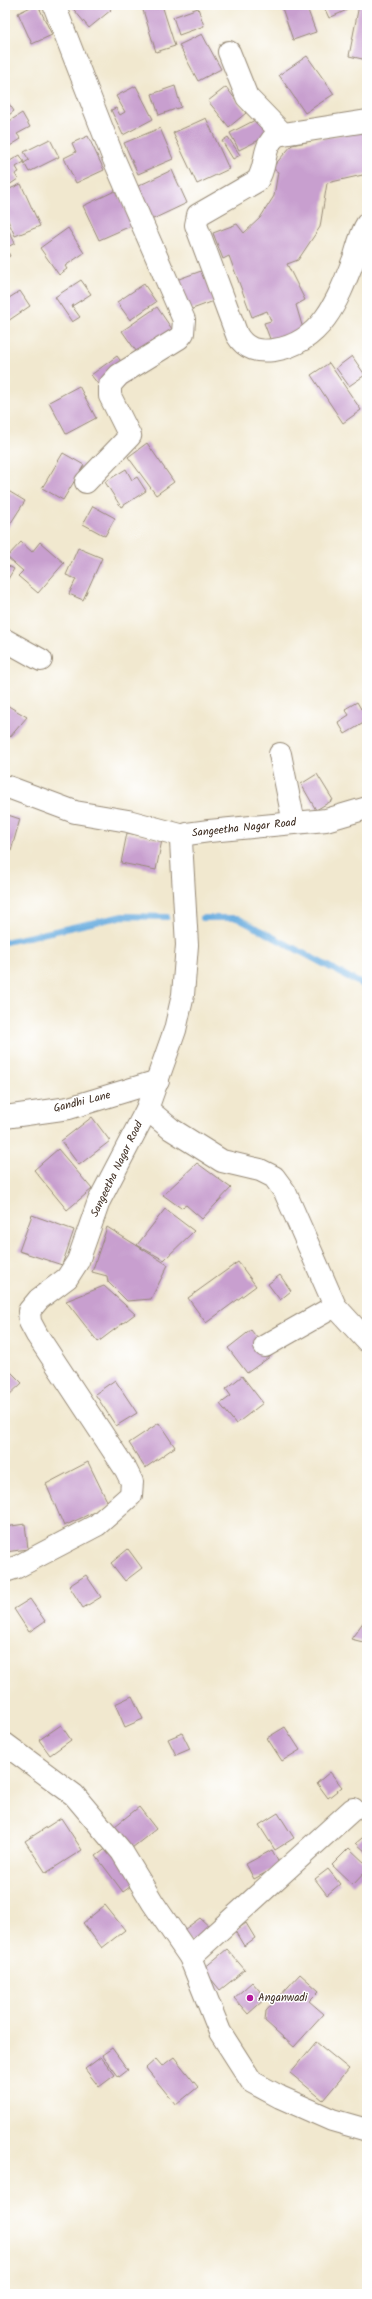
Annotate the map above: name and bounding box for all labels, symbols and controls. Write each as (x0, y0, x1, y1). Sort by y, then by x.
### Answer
street label: Sangeetha Nagar Road (191, 814, 298, 842)
street label: Gandhi Lane (52, 1086, 112, 1118)
street label: Sangeetha Nagar Road (86, 1117, 148, 1220)
place label: Anganwadi (258, 1989, 308, 2007)
marker: Anganwadi (245, 1993, 255, 2003)

